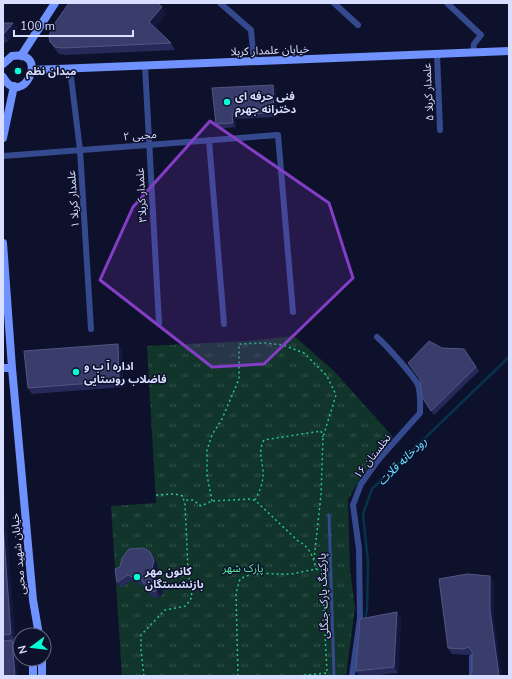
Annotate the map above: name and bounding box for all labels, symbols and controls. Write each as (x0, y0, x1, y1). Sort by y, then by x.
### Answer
scale bar (14, 12, 133, 38)
text: 100 m (20, 18, 55, 34)
street label: خیابان علمدار کربلا (230, 42, 310, 59)
street label: علمدار کربلا ۵ (419, 62, 438, 121)
place label: میدان نظم (26, 64, 76, 80)
marker: میدان نظم (13, 66, 23, 76)
place label: فنی حرفه ای دخترانه جهرم (235, 89, 296, 118)
marker: فنی حرفه ای دخترانه جهرم (222, 97, 232, 107)
street label: محبی ۲ (123, 127, 158, 144)
street label: علمدار کربلا۳ (133, 167, 150, 223)
street label: علمدار کربلا ۱ (64, 169, 83, 228)
place label: اداره آ ب و فاضلاب روستایی (84, 359, 167, 387)
marker: اداره آ ب و فاضلاب روستایی (71, 367, 81, 377)
street label: نخلستان ۱۶ (350, 431, 395, 482)
water label: رودخانه قلات (374, 433, 431, 489)
street label: خیابان شهید محبی (7, 512, 30, 595)
street label: پارکینگ پارک جنگلی (315, 553, 333, 639)
park label: پارک شهر (221, 561, 264, 576)
place label: کانون مهر بازنشستگان (144, 564, 204, 592)
marker: کانون مهر بازنشستگان (132, 572, 142, 582)
north arrow (12, 627, 52, 667)
text: N (15, 644, 31, 655)

